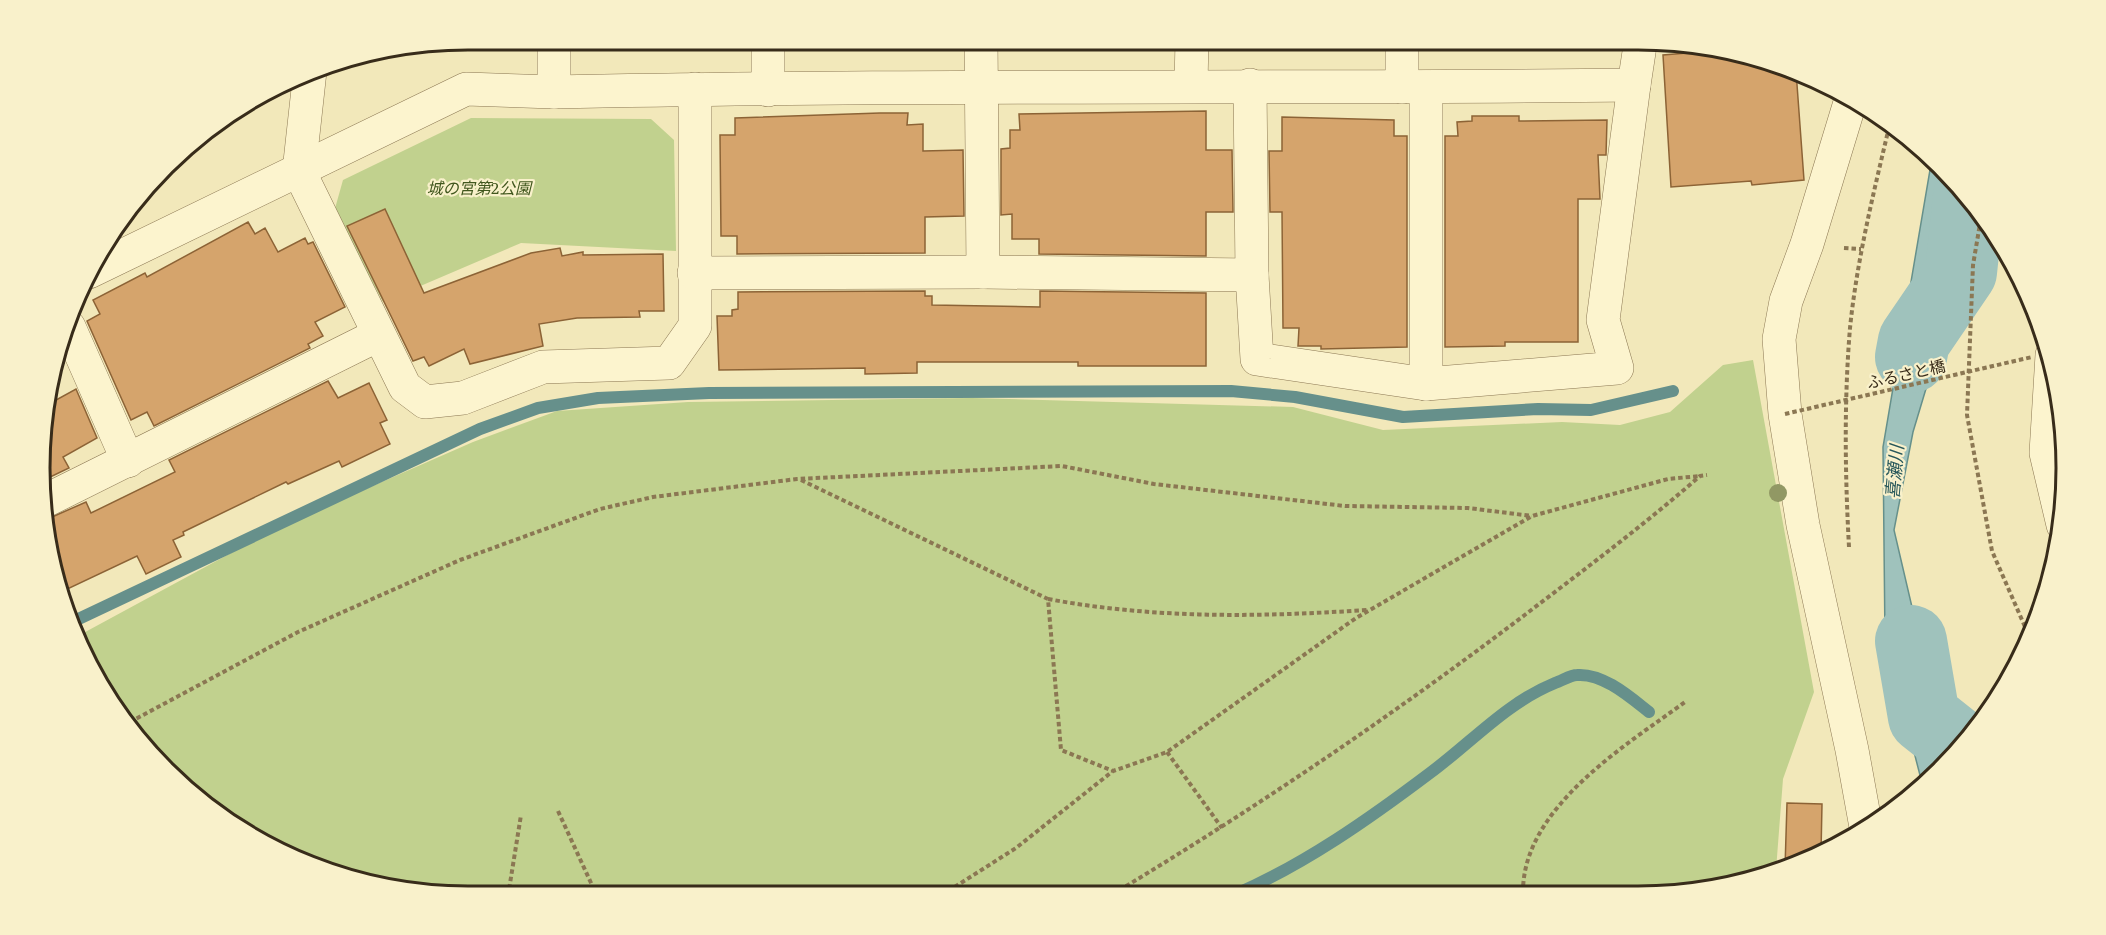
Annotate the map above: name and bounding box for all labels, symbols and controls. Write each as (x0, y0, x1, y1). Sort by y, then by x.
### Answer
park label: 城の宮第2公園 (427, 175, 533, 199)
street label: ふるさと橋 (1864, 352, 1947, 394)
water label: 喜瀬川 (1878, 442, 1909, 500)

